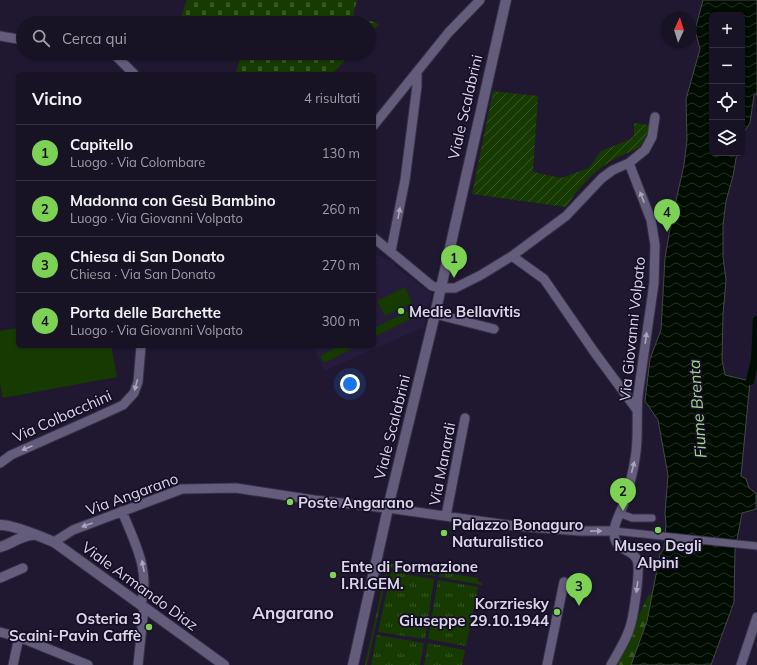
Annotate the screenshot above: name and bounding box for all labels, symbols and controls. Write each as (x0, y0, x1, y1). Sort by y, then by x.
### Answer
north arrow (661, 12, 697, 48)
map controls (709, 12, 745, 156)
button: + (709, 12, 745, 48)
search box (16, 16, 376, 60)
icon: search (30, 27, 52, 49)
text: Cerca qui (62, 29, 127, 48)
button: − (709, 48, 745, 84)
street label: Viale Scalabrini (444, 53, 486, 161)
button: locate (709, 84, 745, 120)
text: Vicino (32, 88, 82, 109)
text: 4 risultati (304, 90, 360, 106)
button: layers (709, 120, 745, 156)
text: Capitello (70, 135, 133, 154)
text: 1 (41, 145, 49, 161)
text: 130 m (322, 145, 360, 161)
text: Luogo · Via Colombare (70, 154, 205, 170)
one-way arrow (639, 190, 645, 202)
text: Madonna con Gesù Bambino (70, 191, 276, 210)
pin: 4 (654, 199, 680, 232)
text: 2 (41, 201, 49, 217)
text: 260 m (322, 201, 360, 217)
one-way arrow (396, 207, 402, 219)
text: Luogo · Via Giovanni Volpato (70, 210, 243, 226)
pin: 1 (441, 245, 467, 278)
text: Chiesa di San Donato (70, 247, 225, 266)
street label: Via Giovanni Volpato (615, 256, 649, 402)
text: 3 (41, 257, 49, 273)
text: 270 m (322, 257, 360, 273)
text: Chiesa · Via San Donato (70, 266, 215, 282)
place label: Medie Bellavitis (409, 302, 521, 321)
text: Porta delle Barchette (70, 303, 221, 322)
marker: Medie Bellavitis (396, 306, 406, 316)
text: 4 (41, 313, 49, 329)
text: 300 m (322, 313, 360, 329)
text: Luogo · Via Giovanni Volpato (70, 322, 243, 338)
one-way arrow (642, 332, 649, 344)
water label: Fiume Brenta (684, 359, 710, 459)
street label: Viale Scalabrini (370, 373, 414, 481)
your location (340, 374, 360, 394)
one-way arrow (133, 379, 139, 391)
street label: Via Colbacchini (10, 386, 114, 446)
street label: Via Manardi (425, 421, 459, 507)
one-way arrow (21, 445, 33, 451)
one-way arrow (631, 461, 637, 473)
street label: Via Angarano (83, 469, 181, 519)
pin: 2 (610, 478, 636, 511)
place label: Poste Angarano (298, 493, 414, 512)
marker: Poste Angarano (285, 497, 295, 507)
place label: Palazzo Bonaguro Naturalistico (452, 515, 583, 551)
one-way arrow (80, 522, 92, 528)
marker: Museo Degli Alpini (653, 525, 663, 535)
marker: Palazzo Bonaguro Naturalistico (439, 528, 449, 538)
one-way arrow (590, 528, 603, 534)
place label: Museo Degli Alpini (614, 536, 702, 572)
street label: Viale Armando Diaz (78, 537, 202, 635)
place label: Ente di Formazione I.RI.GEM. (341, 557, 478, 593)
one-way arrow (139, 560, 145, 573)
marker: Ente di Formazione I.RI.GEM. (328, 570, 338, 580)
pin: 3 (566, 573, 592, 606)
one-way arrow (634, 580, 640, 593)
place label: Korzriesky Giuseppe 29.10.1944 (399, 594, 550, 630)
district label: Angarano (252, 602, 334, 623)
marker: Korzriesky Giuseppe 29.10.1944 (552, 607, 562, 617)
place label: Osteria 3 Scaini-Pavin Caffè (9, 609, 141, 645)
marker: Osteria 3 Scaini-Pavin Caffè (144, 622, 154, 632)

